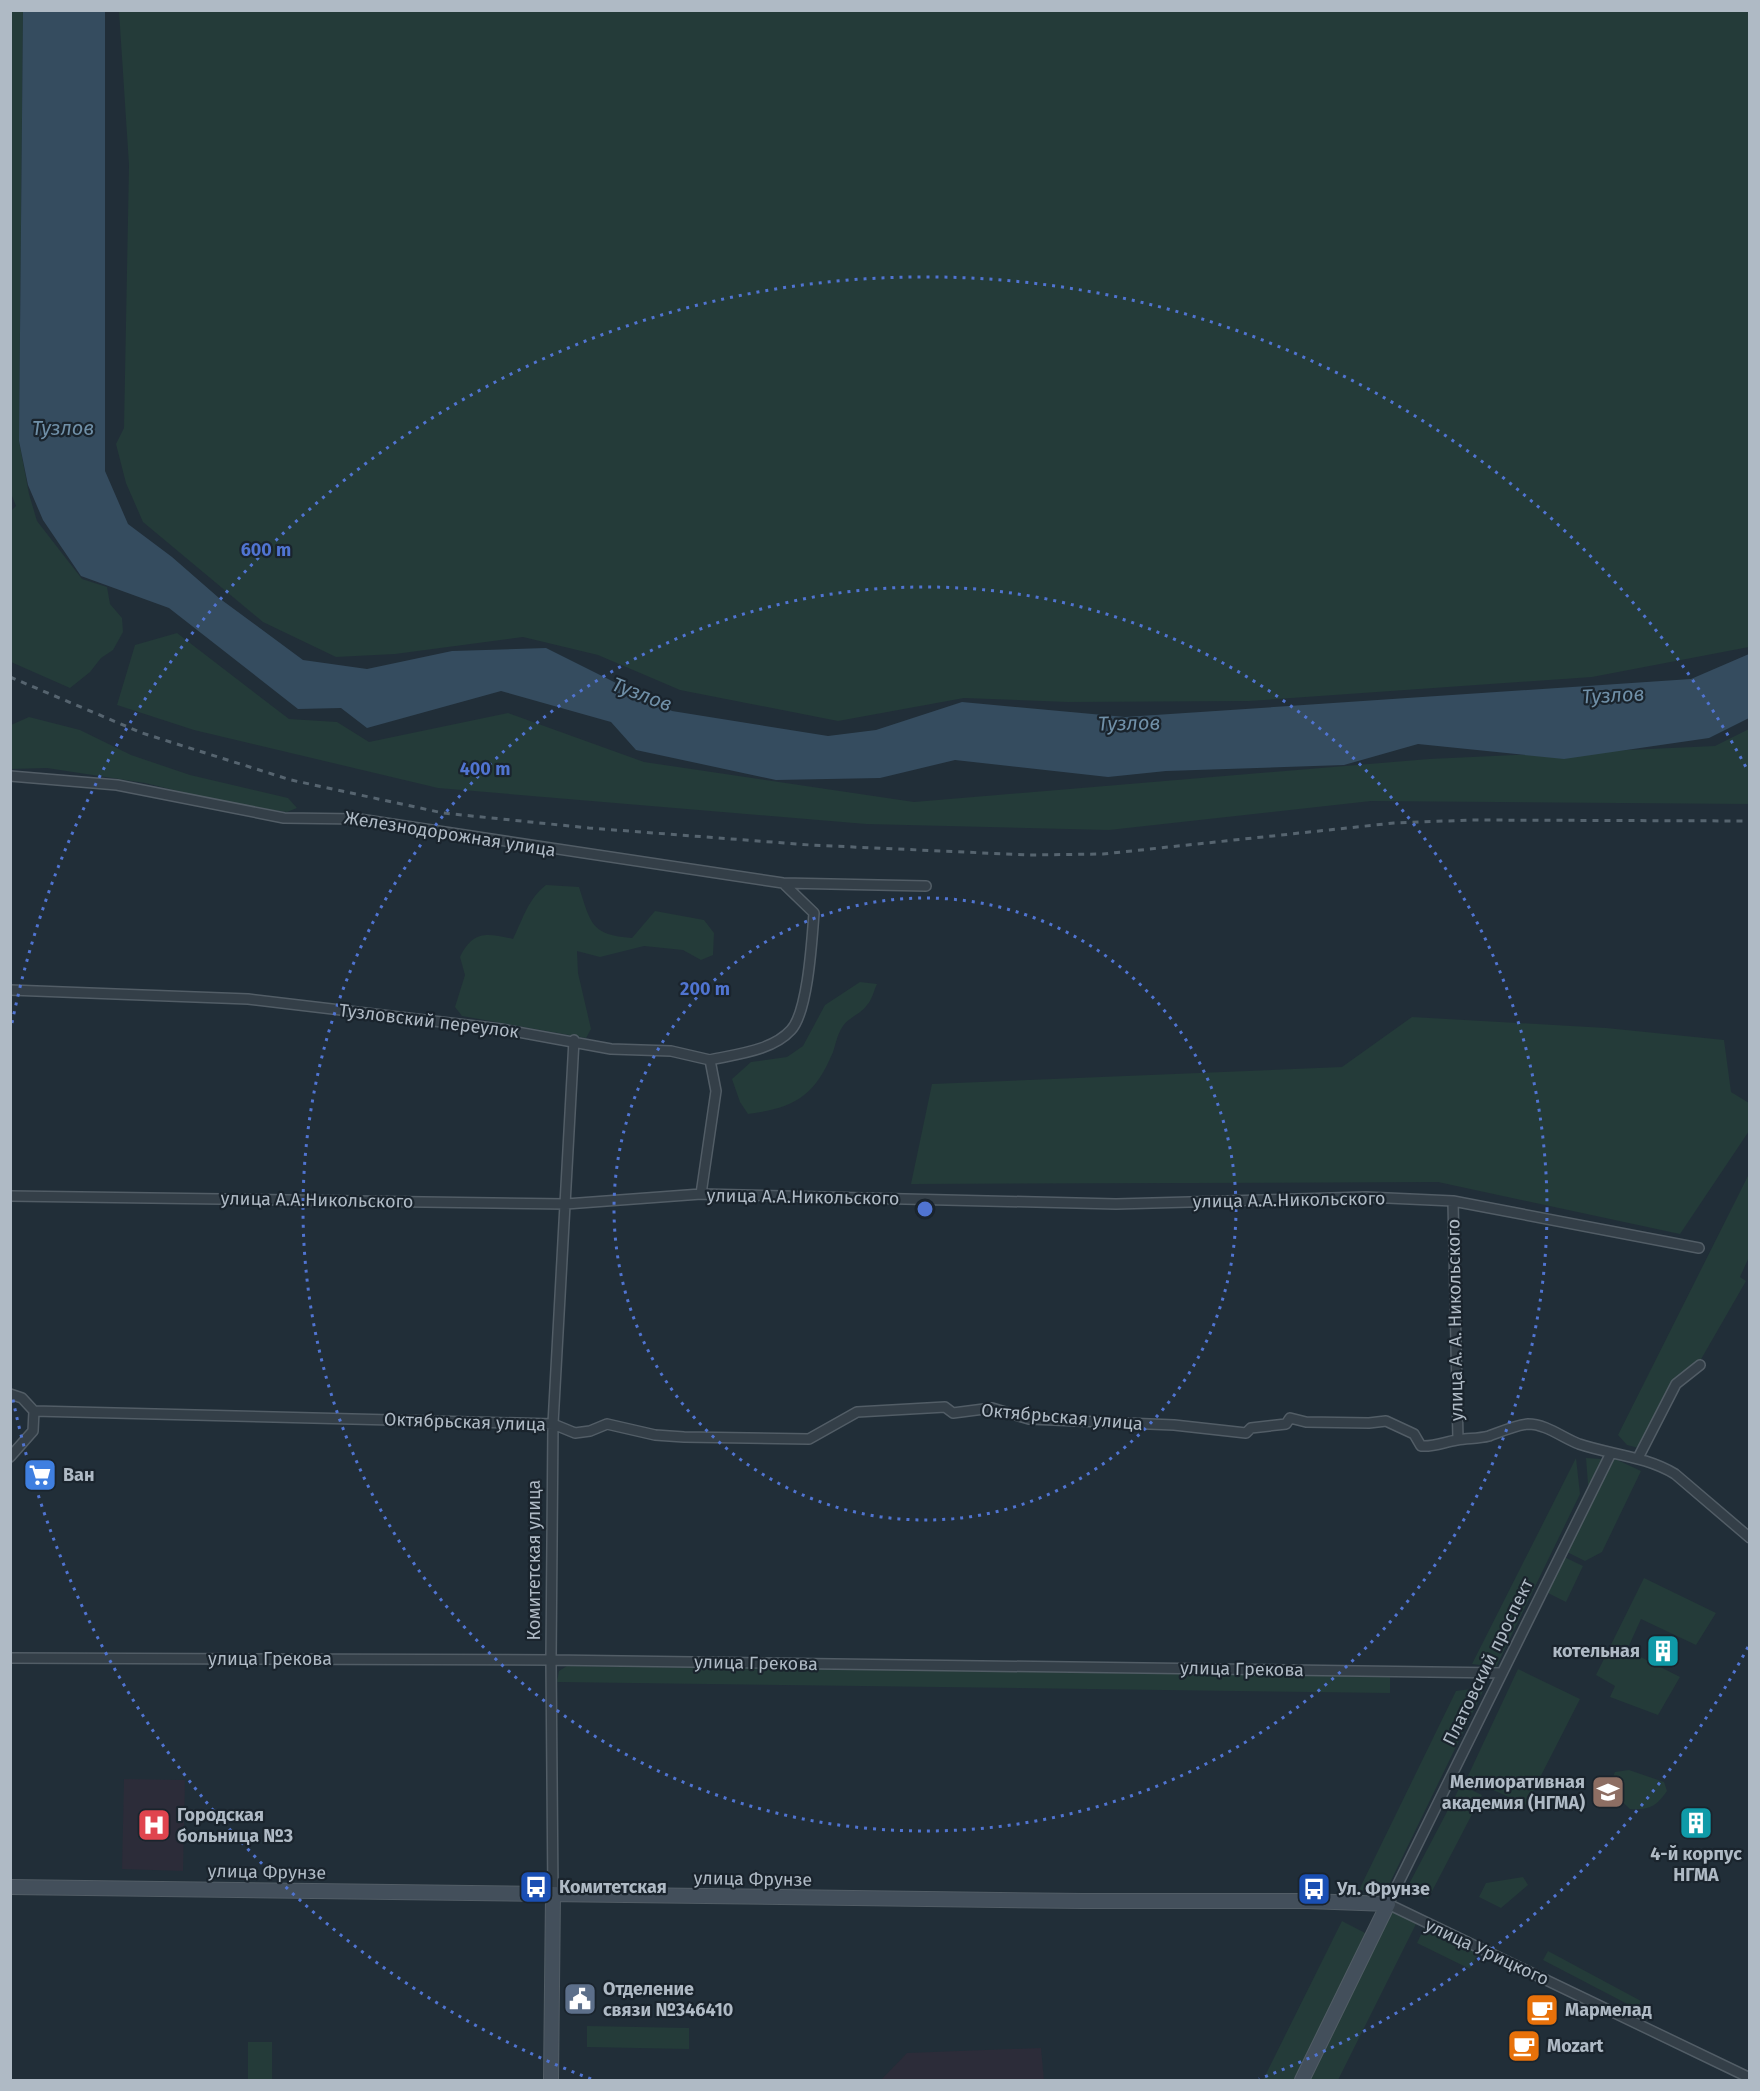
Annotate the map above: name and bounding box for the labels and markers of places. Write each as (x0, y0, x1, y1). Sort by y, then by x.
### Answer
centre of rings (915, 1199, 935, 1219)
supermarket icon: Ван (22, 1457, 58, 1493)
place label: Ван (63, 1464, 95, 1486)
building icon: котельная (1645, 1633, 1681, 1669)
place label: котельная (1552, 1640, 1640, 1662)
place label: Мелиоративная академия (НГМА) (1442, 1771, 1585, 1814)
school or university icon: Мелиоративная академия (НГМА) (1590, 1774, 1626, 1810)
place label: Городская больница №3 (177, 1804, 293, 1847)
building icon: 4-й корпус НГМА (1678, 1805, 1714, 1841)
hospital icon: Городская больница №3 (136, 1807, 172, 1843)
place label: 4-й корпус НГМА (1650, 1843, 1742, 1886)
bus stop icon: Комитетская (518, 1869, 554, 1905)
bus stop icon: Ул. Фрунзе (1296, 1871, 1332, 1907)
place label: Комитетская (559, 1876, 667, 1898)
place label: Ул. Фрунзе (1336, 1878, 1430, 1900)
place label: Отделение связи №346410 (603, 1978, 733, 2021)
public building icon: Отделение связи №346410 (562, 1981, 598, 2017)
cafe icon: Мармелад (1524, 1992, 1560, 2028)
place label: Мармелад (1565, 1999, 1652, 2021)
cafe icon: Mozart (1506, 2028, 1542, 2064)
place label: Mozart (1547, 2035, 1605, 2057)

